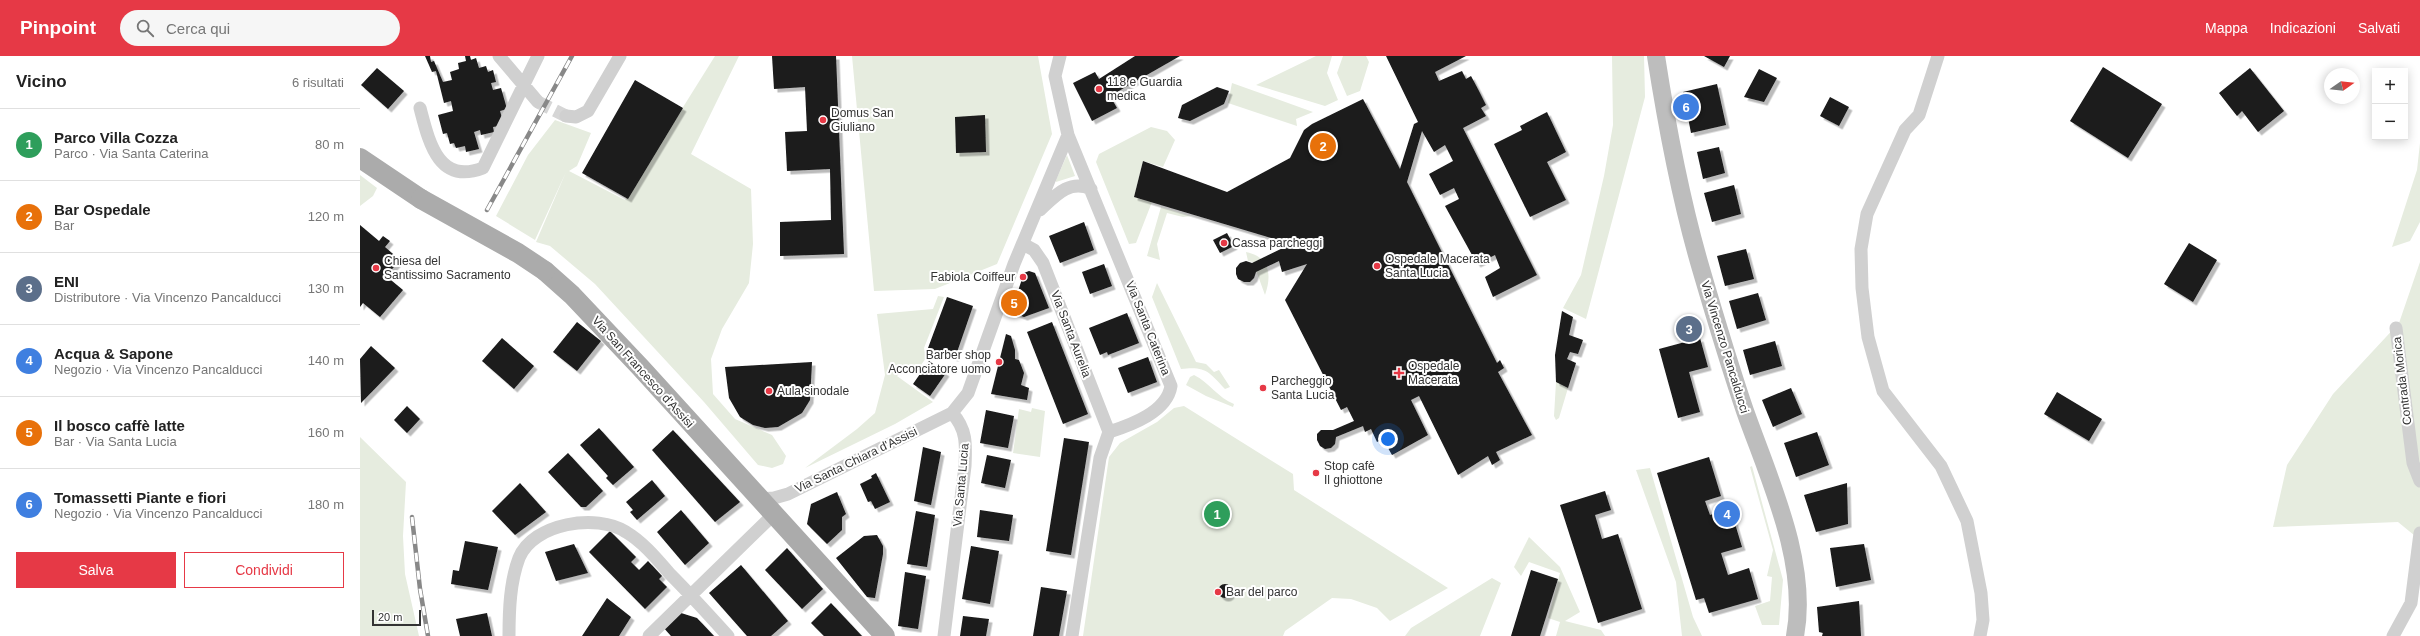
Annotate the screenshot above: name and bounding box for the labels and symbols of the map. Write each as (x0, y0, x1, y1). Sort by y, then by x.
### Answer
north arrow (2324, 68, 2360, 104)
place label: 118 e Guardia medica (1107, 75, 1182, 103)
marker: 118 e Guardia medica (1094, 84, 1104, 94)
pin: 6 (1673, 92, 1699, 122)
place label: Domus San Giuliano (831, 106, 894, 134)
marker: Domus San Giuliano (818, 115, 828, 125)
pin: 2 (1310, 131, 1336, 161)
place label: Cassa parcheggi (1232, 236, 1322, 250)
marker: Cassa parcheggi (1219, 238, 1229, 248)
place label: Ospedale Macerata Santa Lucia (1385, 252, 1490, 280)
place label: Chiesa del Santissimo Sacramento (384, 254, 511, 282)
marker: Ospedale Macerata Santa Lucia (1372, 261, 1382, 271)
marker: Chiesa del Santissimo Sacramento (371, 263, 381, 273)
place label: Fabiola Coiffeur (931, 270, 1015, 284)
marker: Fabiola Coiffeur (1018, 272, 1028, 282)
street label: Via Santa Caterina (1123, 279, 1173, 378)
street label: Via Vincenzo Pancalducci (1698, 279, 1752, 415)
pin: 5 (1001, 288, 1027, 318)
street label: Via Santa Aurelia (1048, 289, 1094, 380)
street label: Via San Francesco d'Assisi (589, 314, 697, 430)
pin: 3 (1676, 314, 1702, 344)
street label: Contrada Morica (2390, 336, 2414, 426)
place label: Barber shop Acconciatore uomo (888, 348, 991, 376)
marker: Barber shop Acconciatore uomo (994, 357, 1004, 367)
place label: Ospedale Macerata (1408, 359, 1460, 387)
marker: Ospedale Macerata (1393, 367, 1405, 379)
place label: Parcheggio Santa Lucia (1271, 374, 1335, 402)
marker: Parcheggio Santa Lucia (1258, 383, 1268, 393)
place label: Aula sinodale (777, 384, 849, 398)
marker: Aula sinodale (764, 386, 774, 396)
street label: Via Santa Chiara d'Assisi (793, 424, 919, 496)
your location (1378, 429, 1398, 449)
street label: Via Santa Lucia (950, 442, 972, 527)
place label: Stop cafè Il ghiottone (1324, 459, 1383, 487)
marker: Stop cafè Il ghiottone (1311, 468, 1321, 478)
pin: 1 (1204, 499, 1230, 529)
pin: 4 (1714, 499, 1740, 529)
place label: Bar del parco (1226, 585, 1298, 599)
marker: Bar del parco (1213, 587, 1223, 597)
scale bar (372, 608, 421, 627)

